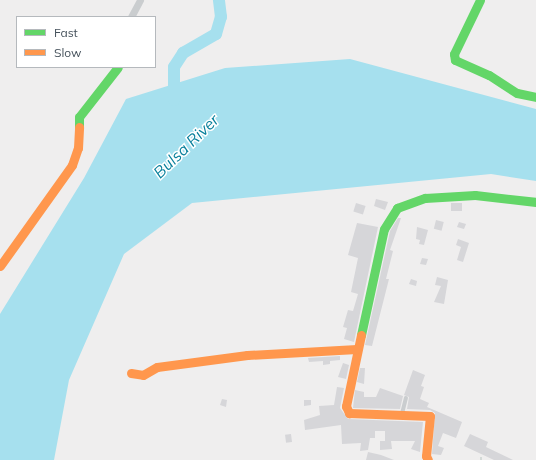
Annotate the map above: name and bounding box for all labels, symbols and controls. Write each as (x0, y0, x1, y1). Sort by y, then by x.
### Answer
legend (16, 16, 156, 68)
text: Fast (54, 25, 78, 40)
text: Slow (54, 45, 82, 60)
water label: Bulsa River (149, 110, 223, 182)

